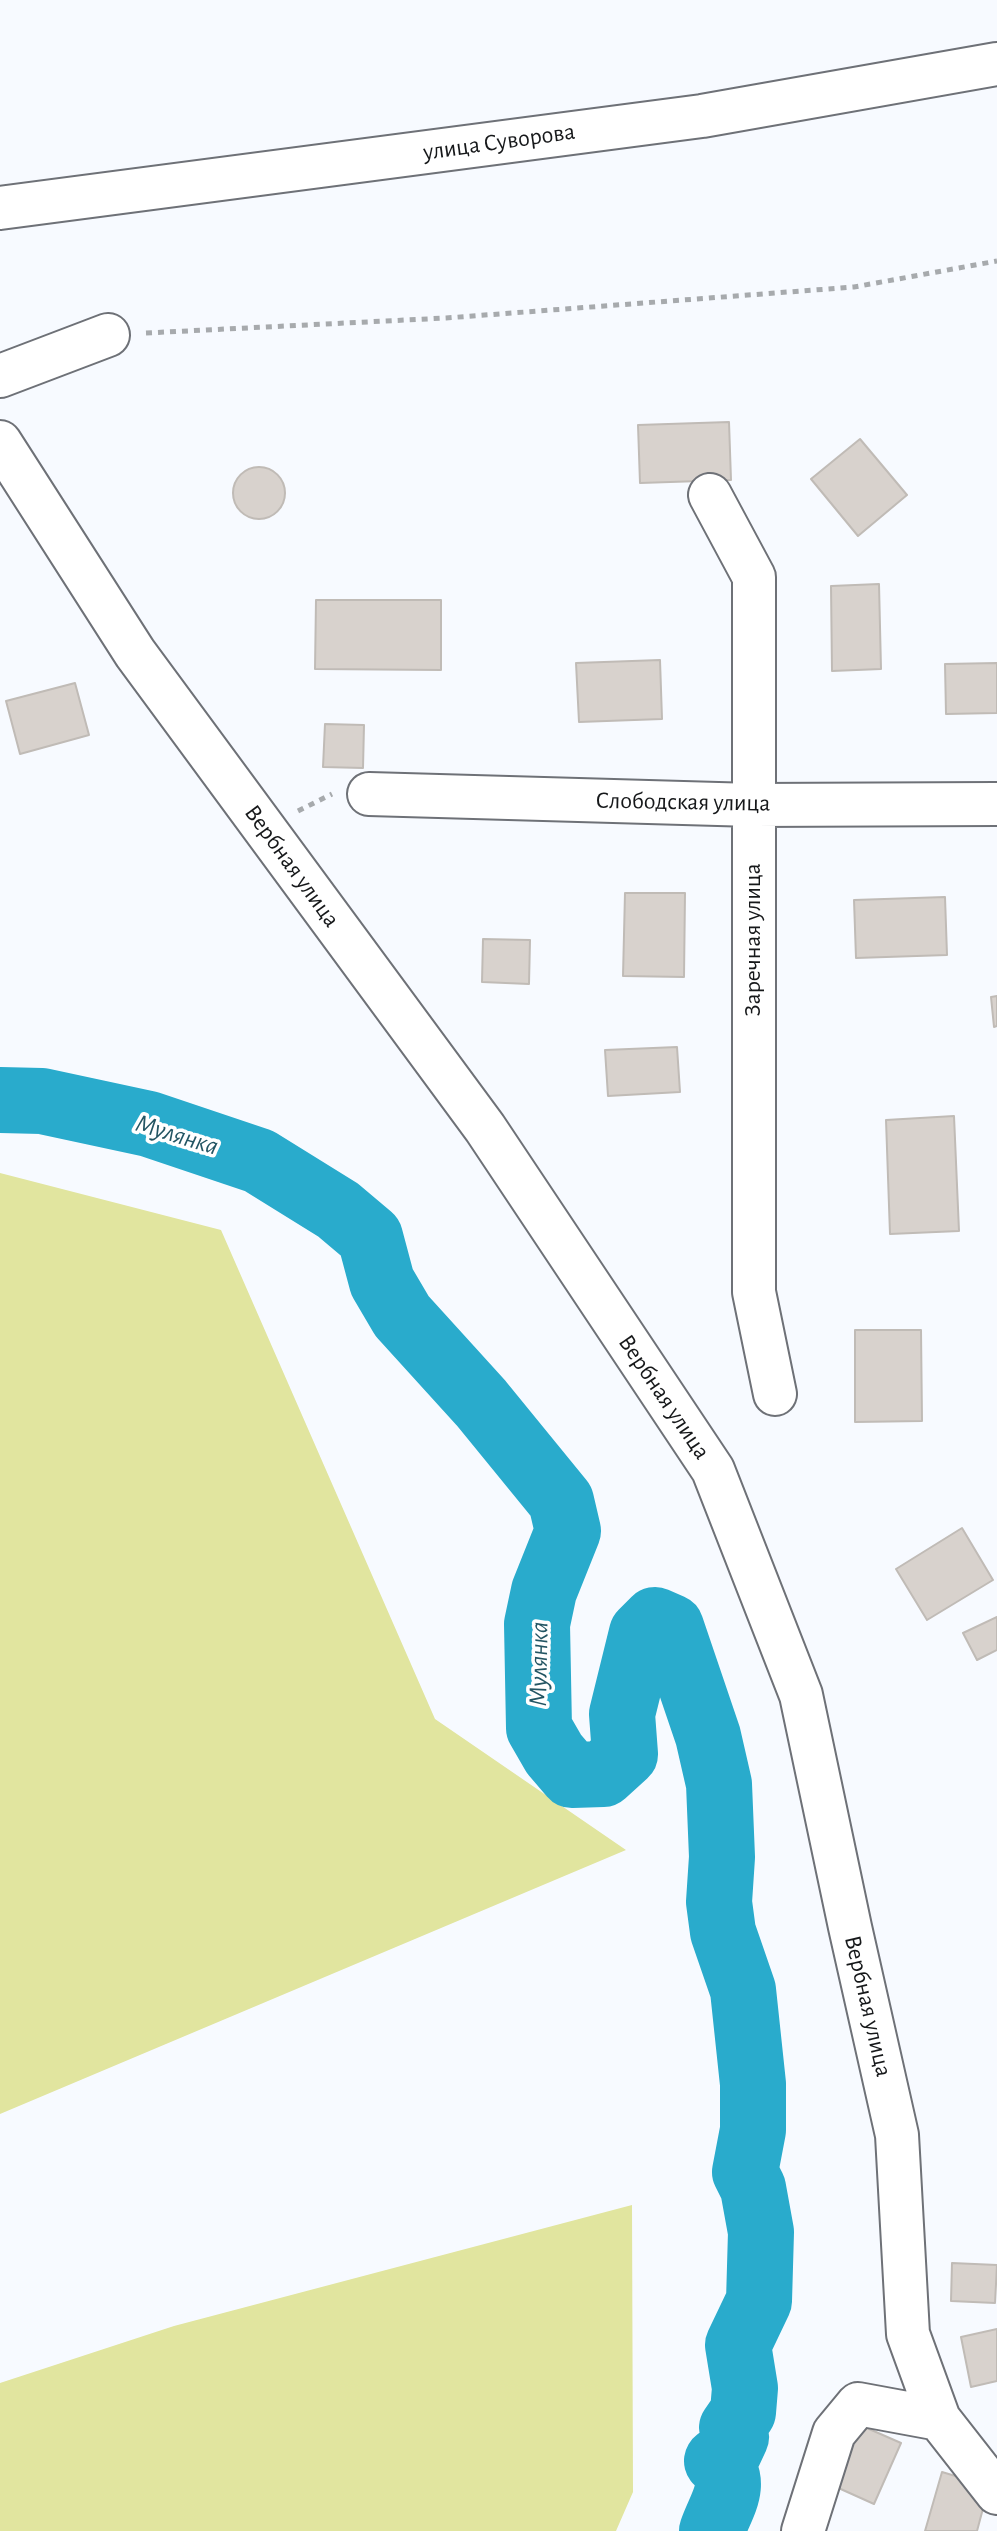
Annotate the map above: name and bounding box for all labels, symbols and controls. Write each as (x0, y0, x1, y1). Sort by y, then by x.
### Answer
street label: улица Суворова (421, 117, 577, 167)
street label: Слободская улица (595, 786, 771, 818)
street label: Вербная улица (238, 799, 346, 933)
street label: Заречная улица (739, 863, 767, 1017)
water label: Мулянка (132, 1108, 222, 1162)
street label: Вербная улица (612, 1329, 716, 1465)
water label: Мулянка (523, 1621, 555, 1707)
street label: Вербная улица (838, 1933, 898, 2079)

